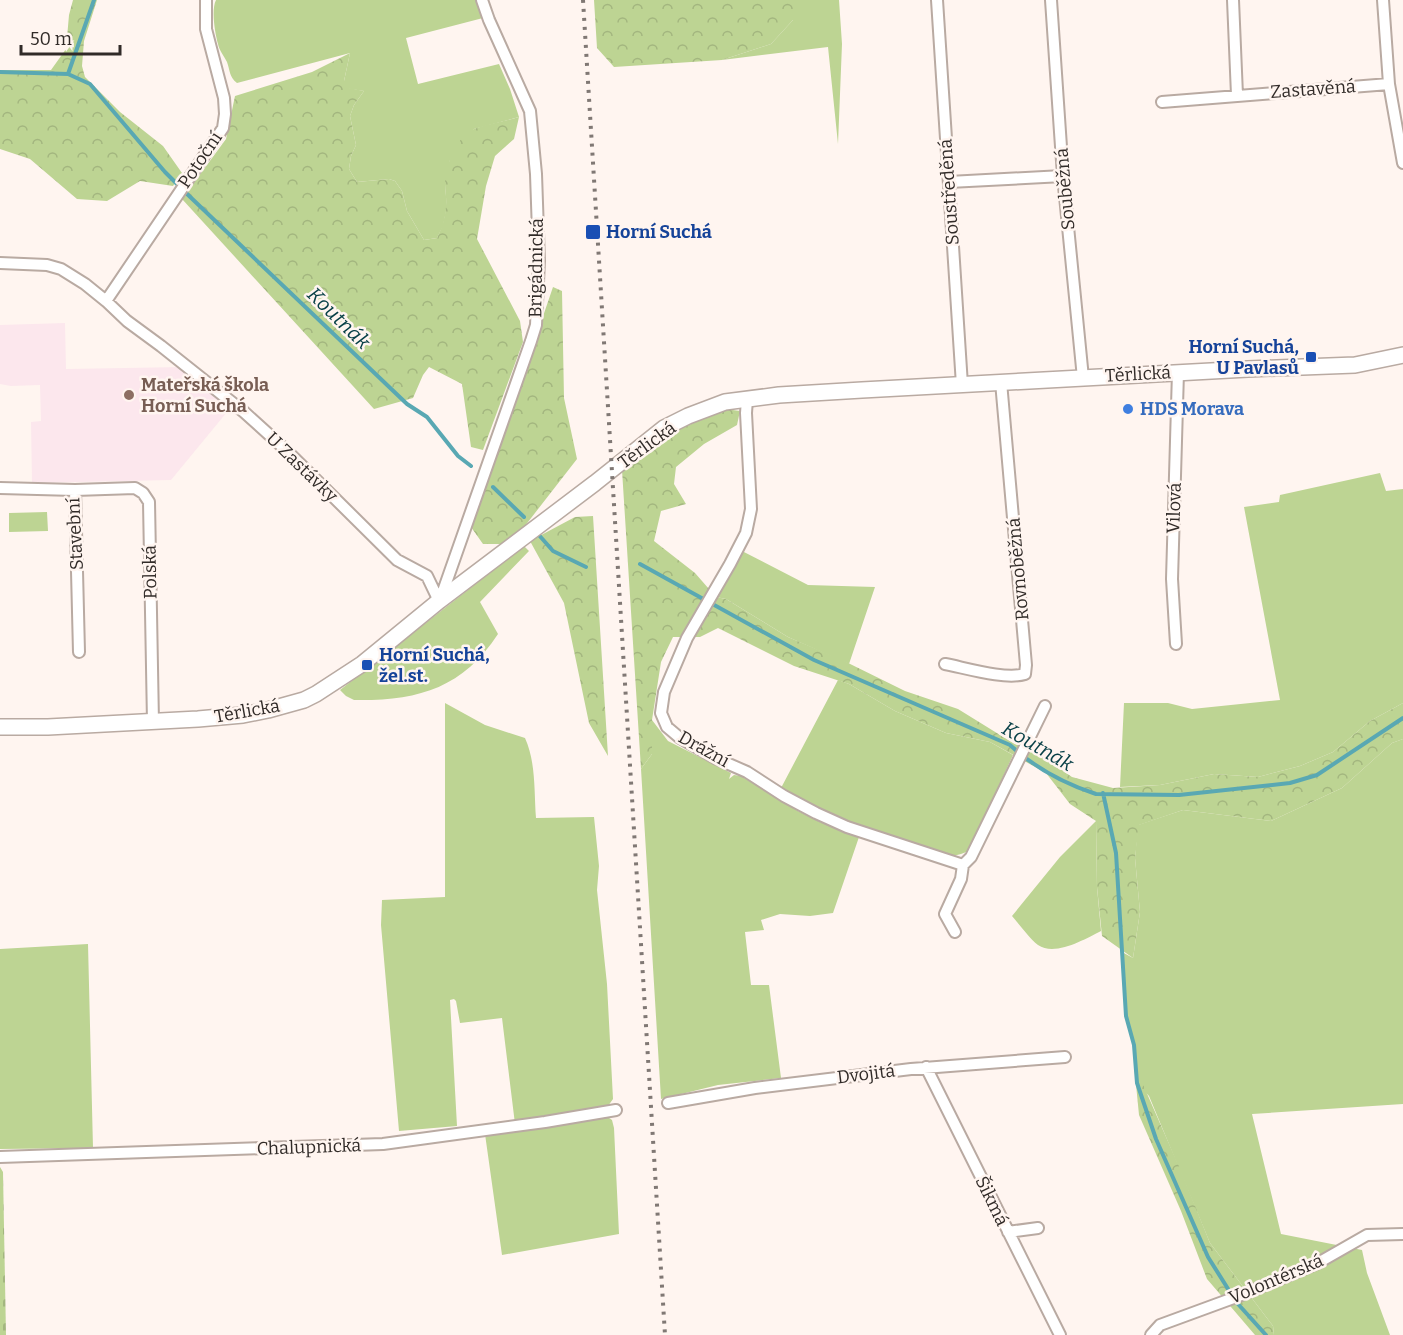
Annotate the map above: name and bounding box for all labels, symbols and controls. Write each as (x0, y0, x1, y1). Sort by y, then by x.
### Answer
scale bar (21, 18, 120, 56)
text: 50 m (30, 28, 72, 50)
street label: Zastavěná (1270, 75, 1357, 103)
street label: Potoční (173, 127, 227, 192)
street label: Soustředěná (934, 138, 964, 246)
street label: Souběžná (1050, 147, 1080, 231)
street label: Brigádnická (524, 218, 548, 318)
place label: Horní Suchá (606, 221, 712, 243)
marker: Horní Suchá (584, 223, 602, 241)
water label: Koutnák (303, 282, 376, 354)
place label: Horní Suchá, U Pavlasů (1188, 336, 1300, 379)
marker: Horní Suchá, U Pavlasů (1304, 350, 1318, 364)
street label: Těrlická (1104, 361, 1172, 387)
place label: Mateřská škola Horní Suchá (141, 374, 269, 417)
marker: Mateřská škola Horní Suchá (122, 388, 136, 402)
place label: HDS Morava (1140, 398, 1244, 420)
marker: HDS Morava (1121, 402, 1135, 416)
street label: Těrlická (614, 417, 680, 473)
street label: U Zastávky (262, 427, 343, 507)
street label: Vilová (1162, 482, 1186, 534)
street label: Stavební (62, 497, 88, 571)
street label: Rovnoběžná (1003, 517, 1033, 621)
street label: Polská (139, 545, 161, 599)
place label: Horní Suchá, žel.st. (379, 644, 490, 687)
marker: Horní Suchá, žel.st. (360, 658, 374, 672)
street label: Těrlická (213, 694, 282, 728)
water label: Koutnák (998, 716, 1078, 776)
street label: Drážní (674, 726, 734, 772)
street label: Dvojitá (836, 1060, 897, 1088)
street label: Chalupnická (256, 1134, 362, 1160)
street label: Šikmá (971, 1173, 1013, 1230)
street label: Volontérská (1225, 1249, 1327, 1309)

